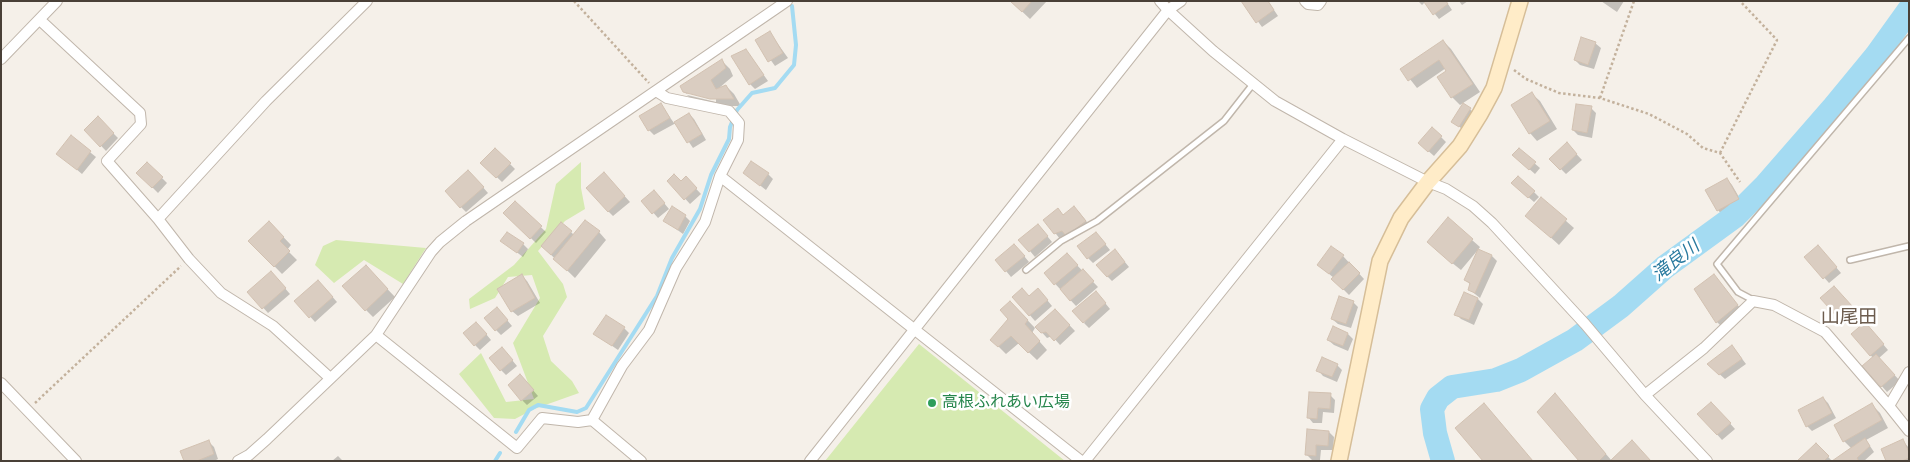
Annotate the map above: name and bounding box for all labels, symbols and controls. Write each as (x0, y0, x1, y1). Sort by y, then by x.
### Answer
water label: 滝良川 (1648, 236, 1704, 286)
district label: 山尾田 (1821, 307, 1877, 329)
place label: 高根ふれあい広場 (942, 393, 1070, 413)
marker: 高根ふれあい広場 (926, 397, 938, 409)

